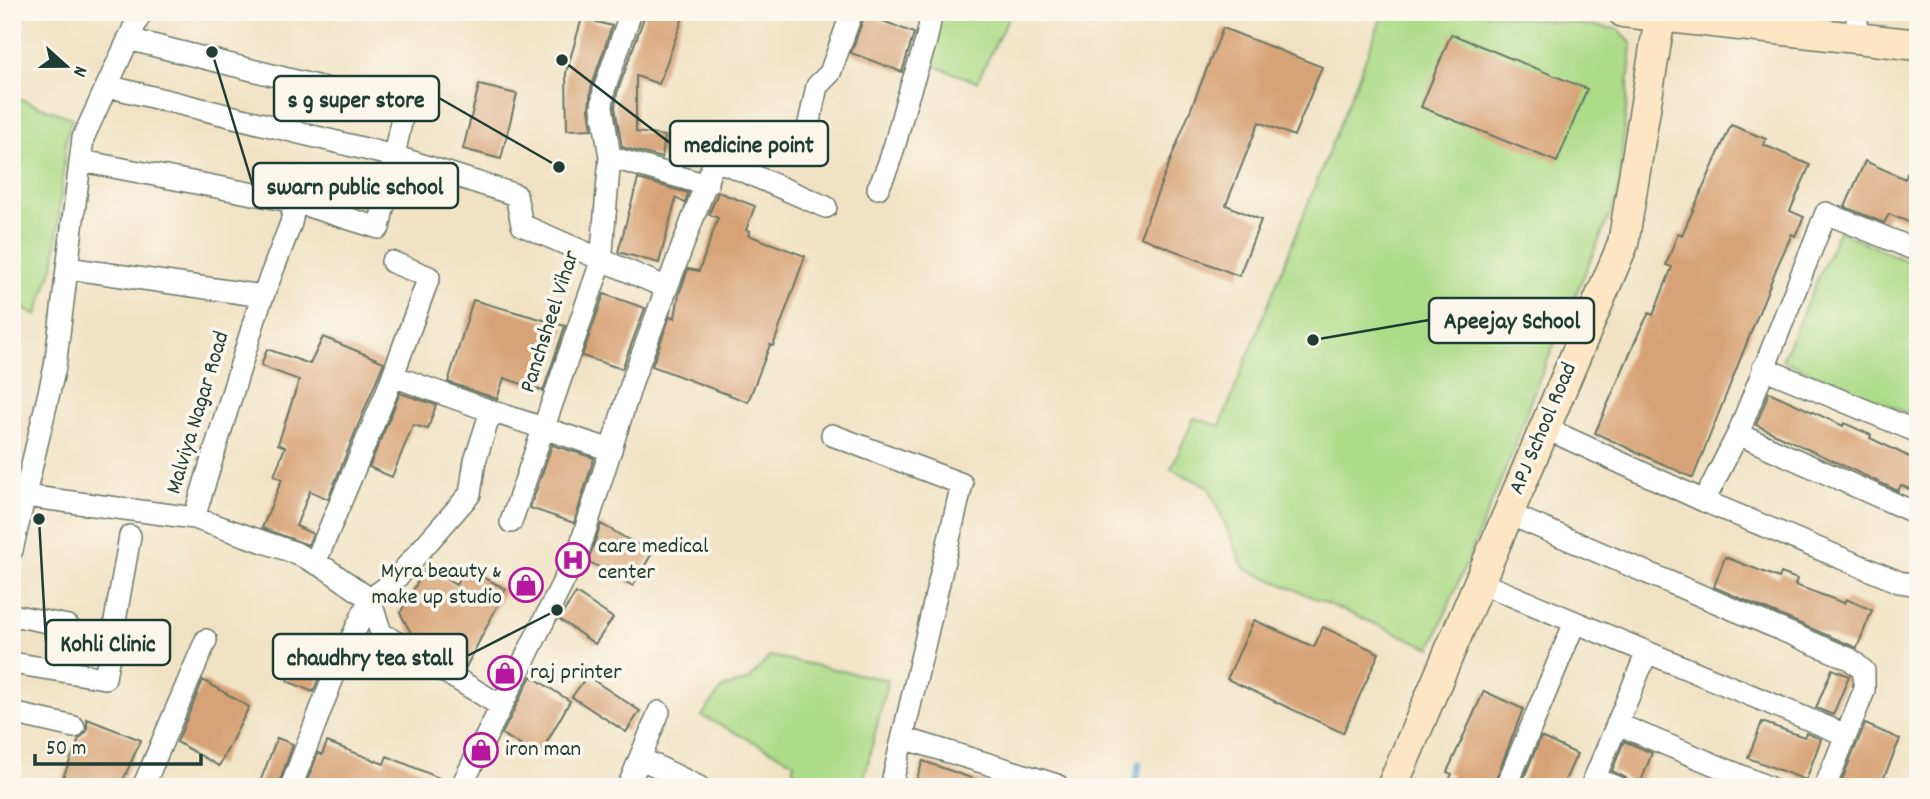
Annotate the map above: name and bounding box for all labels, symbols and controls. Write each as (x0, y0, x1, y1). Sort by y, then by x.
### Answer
north arrow (32, 32, 102, 102)
text: N (64, 62, 93, 80)
callout: s g super store (274, 76, 439, 121)
text: s g super store (287, 85, 425, 119)
callout: medicine point (670, 121, 828, 166)
text: medicine point (684, 130, 814, 164)
callout: swarn public school (253, 163, 458, 208)
text: swarn public school (266, 172, 444, 206)
street label: Panchsheel Vihar (512, 246, 590, 397)
callout: Apeejay School (1429, 298, 1594, 343)
text: Apeejay School (1444, 306, 1580, 340)
street label: Malviya Nagar Road (159, 327, 239, 499)
street label: APJ School Road (1501, 358, 1587, 500)
place label: care medical center (598, 531, 709, 590)
hospital icon: care medical center (554, 541, 592, 579)
place label: Myra beauty & make up studio (371, 556, 502, 615)
shop icon: Myra beauty & make up studio (507, 566, 545, 604)
callout: Kohli Clinic (46, 620, 170, 665)
text: Kohli Clinic (60, 629, 156, 663)
callout: chaudhry tea stall (273, 634, 467, 679)
text: chaudhry tea stall (287, 643, 453, 677)
shop icon: raj printer (486, 654, 524, 692)
place label: raj printer (530, 657, 622, 690)
scale bar (35, 722, 201, 766)
shop icon: iron man (462, 731, 500, 769)
place label: iron man (505, 734, 581, 767)
text: 50 m (46, 735, 86, 765)

